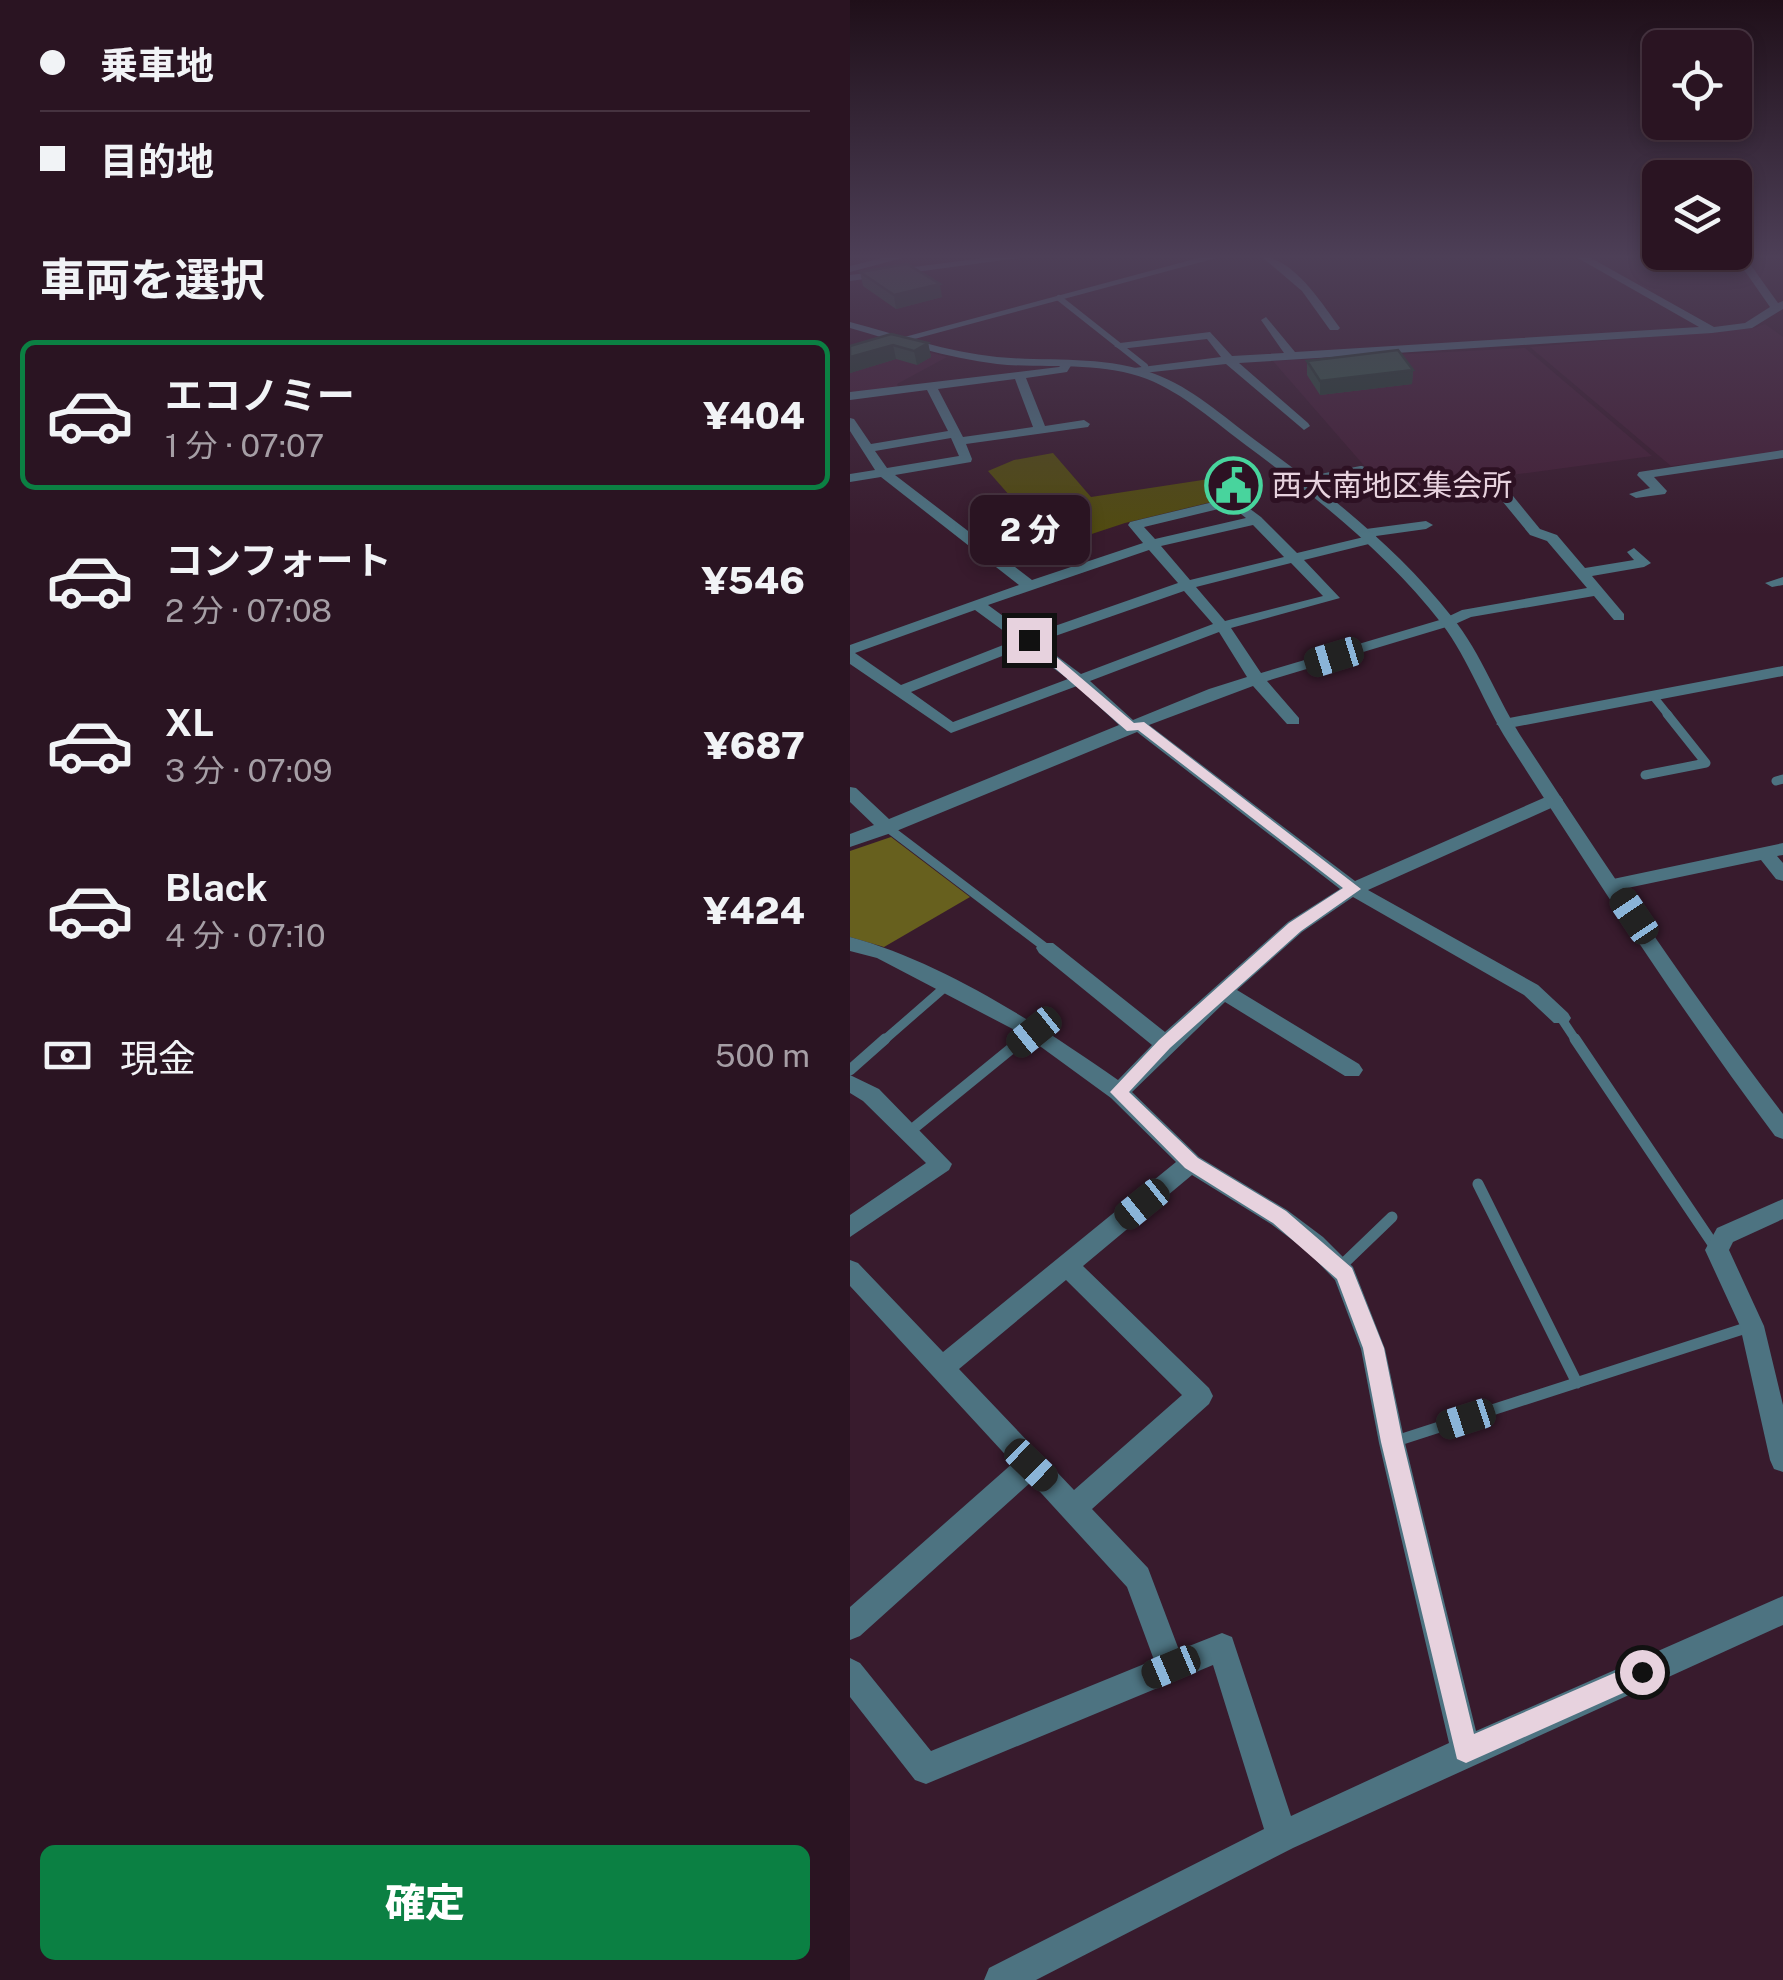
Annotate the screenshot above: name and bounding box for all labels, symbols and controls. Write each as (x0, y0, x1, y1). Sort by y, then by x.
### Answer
map controls (1642, 30, 1752, 270)
button: locate (1642, 30, 1752, 140)
text: 乗車地 (100, 43, 214, 88)
text: 目的地 (100, 139, 214, 184)
button: layers (1642, 160, 1752, 270)
text: 車両を選択 (40, 253, 265, 306)
icon: car (45, 370, 135, 460)
text: エコノミー (165, 373, 355, 418)
text: ¥404 (703, 393, 805, 438)
text: 1 分 · 07:07 (165, 427, 324, 464)
public building icon: 西大南地区集会所 (1203, 455, 1263, 515)
place label: 西大南地区集会所 (1272, 467, 1512, 503)
callout: 2 分 (969, 495, 1089, 565)
text: 2 分 (1000, 511, 1060, 548)
icon: car (45, 535, 135, 625)
text: コンフォート (165, 538, 392, 583)
text: ¥546 (702, 558, 805, 603)
text: 2 分 · 07:08 (165, 592, 332, 629)
route end (1007, 618, 1052, 663)
car (1301, 634, 1367, 680)
icon: car (45, 700, 135, 790)
text: XL (165, 700, 214, 745)
text: ¥687 (704, 723, 805, 768)
text: 3 分 · 07:09 (165, 752, 332, 789)
icon: car (45, 865, 135, 955)
text: Black (165, 865, 268, 910)
car (1605, 883, 1663, 949)
text: ¥424 (704, 888, 805, 933)
text: 4 分 · 07:10 (165, 917, 326, 954)
car (1001, 1001, 1067, 1063)
icon: cash (40, 1028, 95, 1083)
text: 現金 (120, 1036, 196, 1081)
text: 500 m (715, 1037, 810, 1074)
car (1109, 1173, 1175, 1235)
car (1433, 1395, 1499, 1443)
car (999, 1433, 1063, 1497)
car (1138, 1641, 1204, 1693)
route start (1620, 1650, 1665, 1695)
button: 確定 (40, 1845, 810, 1960)

